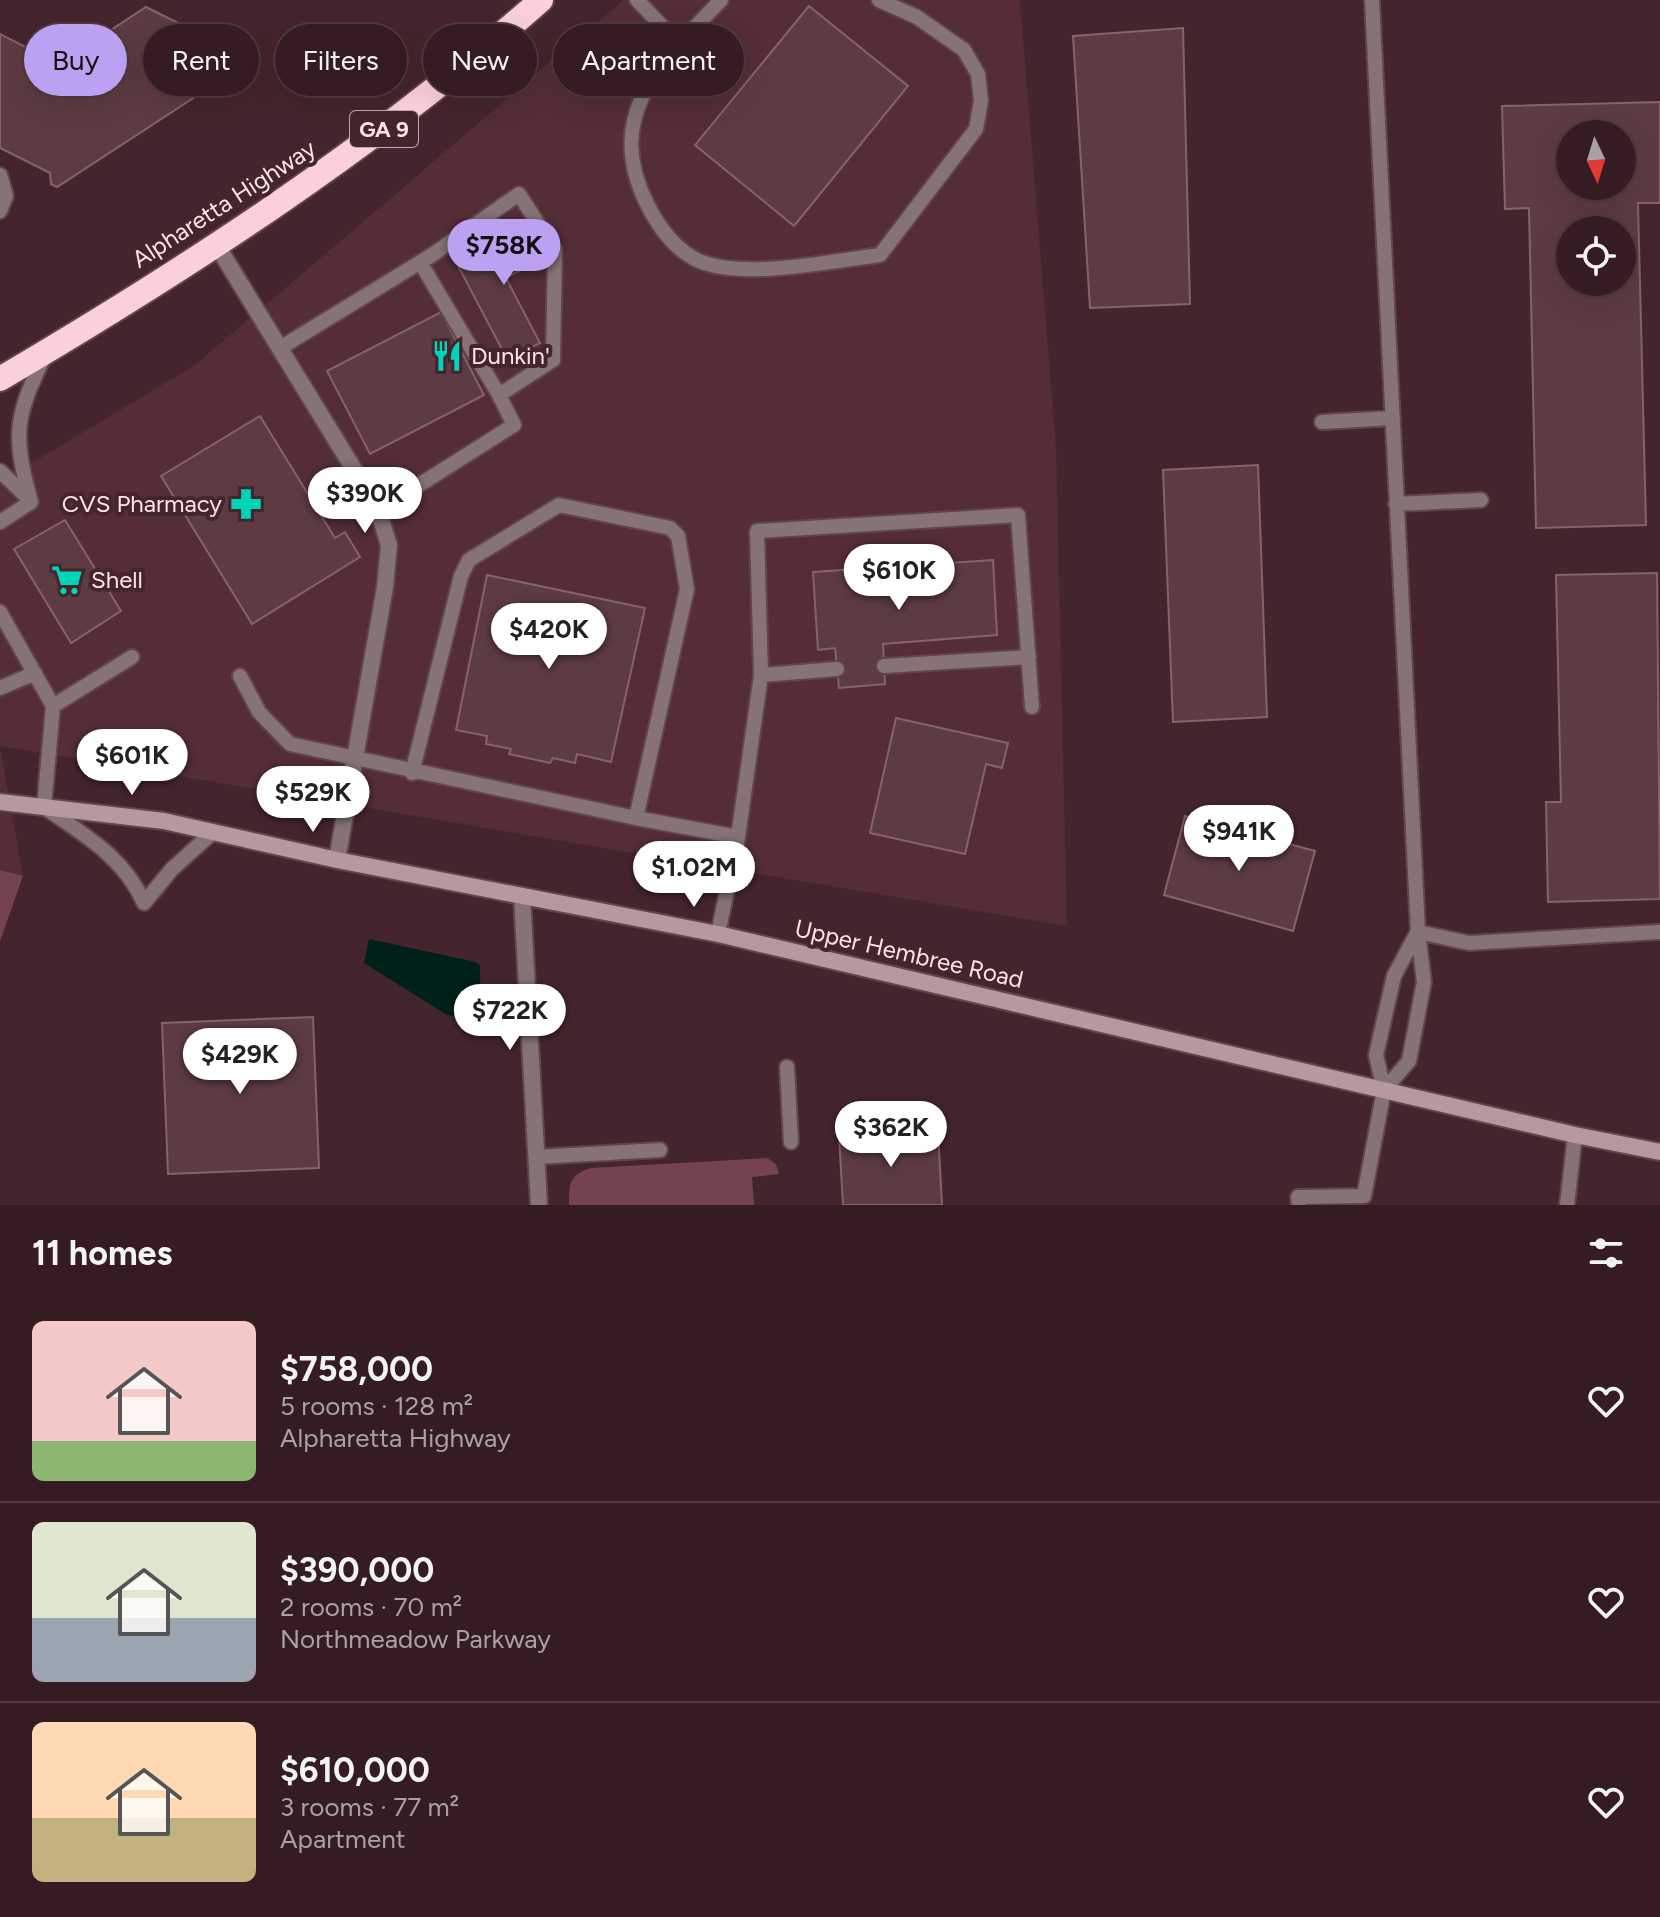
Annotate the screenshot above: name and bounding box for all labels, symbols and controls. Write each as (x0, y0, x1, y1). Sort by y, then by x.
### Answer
chip: Buy (24, 24, 127, 96)
chip: Rent (143, 24, 259, 96)
chip: Filters (275, 24, 407, 96)
chip: New (423, 24, 537, 96)
chip: Apartment (553, 24, 744, 96)
road number: GA 9 (350, 111, 418, 147)
north arrow (1556, 120, 1636, 200)
map controls (1556, 120, 1636, 296)
street label: Alpharetta Highway (127, 133, 321, 274)
button: locate (1556, 216, 1636, 296)
pin: $758K (448, 219, 560, 287)
text: $758K (465, 229, 543, 261)
restaurant icon: Dunkin' (430, 339, 464, 373)
place label: Dunkin' (471, 341, 550, 370)
pin: $390K (309, 467, 421, 535)
text: $390K (326, 477, 404, 509)
pharmacy icon: CVS Pharmacy (229, 487, 263, 521)
place label: CVS Pharmacy (62, 489, 222, 518)
pin: $610K (843, 544, 955, 612)
text: $610K (862, 554, 936, 586)
supermarket icon: Shell (50, 563, 84, 597)
place label: Shell (91, 565, 143, 594)
pin: $420K (493, 603, 605, 671)
text: $420K (509, 613, 589, 645)
pin: $601K (76, 729, 188, 797)
text: $601K (95, 739, 169, 771)
pin: $529K (257, 766, 369, 834)
text: $529K (275, 776, 351, 808)
pin: $941K (1183, 805, 1295, 873)
text: $941K (1202, 815, 1276, 847)
pin: $1.02M (629, 841, 759, 909)
text: $1.02M (651, 851, 737, 883)
street label: Upper Hembree Road (792, 913, 1026, 994)
pin: $722K (454, 984, 566, 1052)
text: $722K (472, 994, 548, 1026)
pin: $429K (184, 1028, 296, 1096)
text: $429K (201, 1038, 279, 1070)
pin: $362K (835, 1101, 947, 1169)
text: $362K (853, 1111, 929, 1143)
icon: filters (1584, 1231, 1628, 1275)
text: 11 homes (32, 1233, 172, 1274)
text: $758,000 (280, 1349, 433, 1390)
icon: home (96, 1353, 192, 1449)
icon: heart (1584, 1379, 1628, 1423)
text: 5 rooms · 128 m² (280, 1390, 473, 1422)
text: Alpharetta Highway (280, 1422, 511, 1454)
text: $390,000 (280, 1550, 434, 1591)
icon: home (96, 1554, 192, 1650)
icon: heart (1584, 1580, 1628, 1624)
text: 2 rooms · 70 m² (280, 1591, 462, 1623)
text: Northmeadow Parkway (280, 1623, 551, 1655)
text: $610,000 (280, 1750, 430, 1791)
icon: home (96, 1754, 192, 1850)
icon: heart (1584, 1780, 1628, 1824)
text: 3 rooms · 77 m² (280, 1791, 459, 1823)
text: Apartment (280, 1823, 406, 1855)

